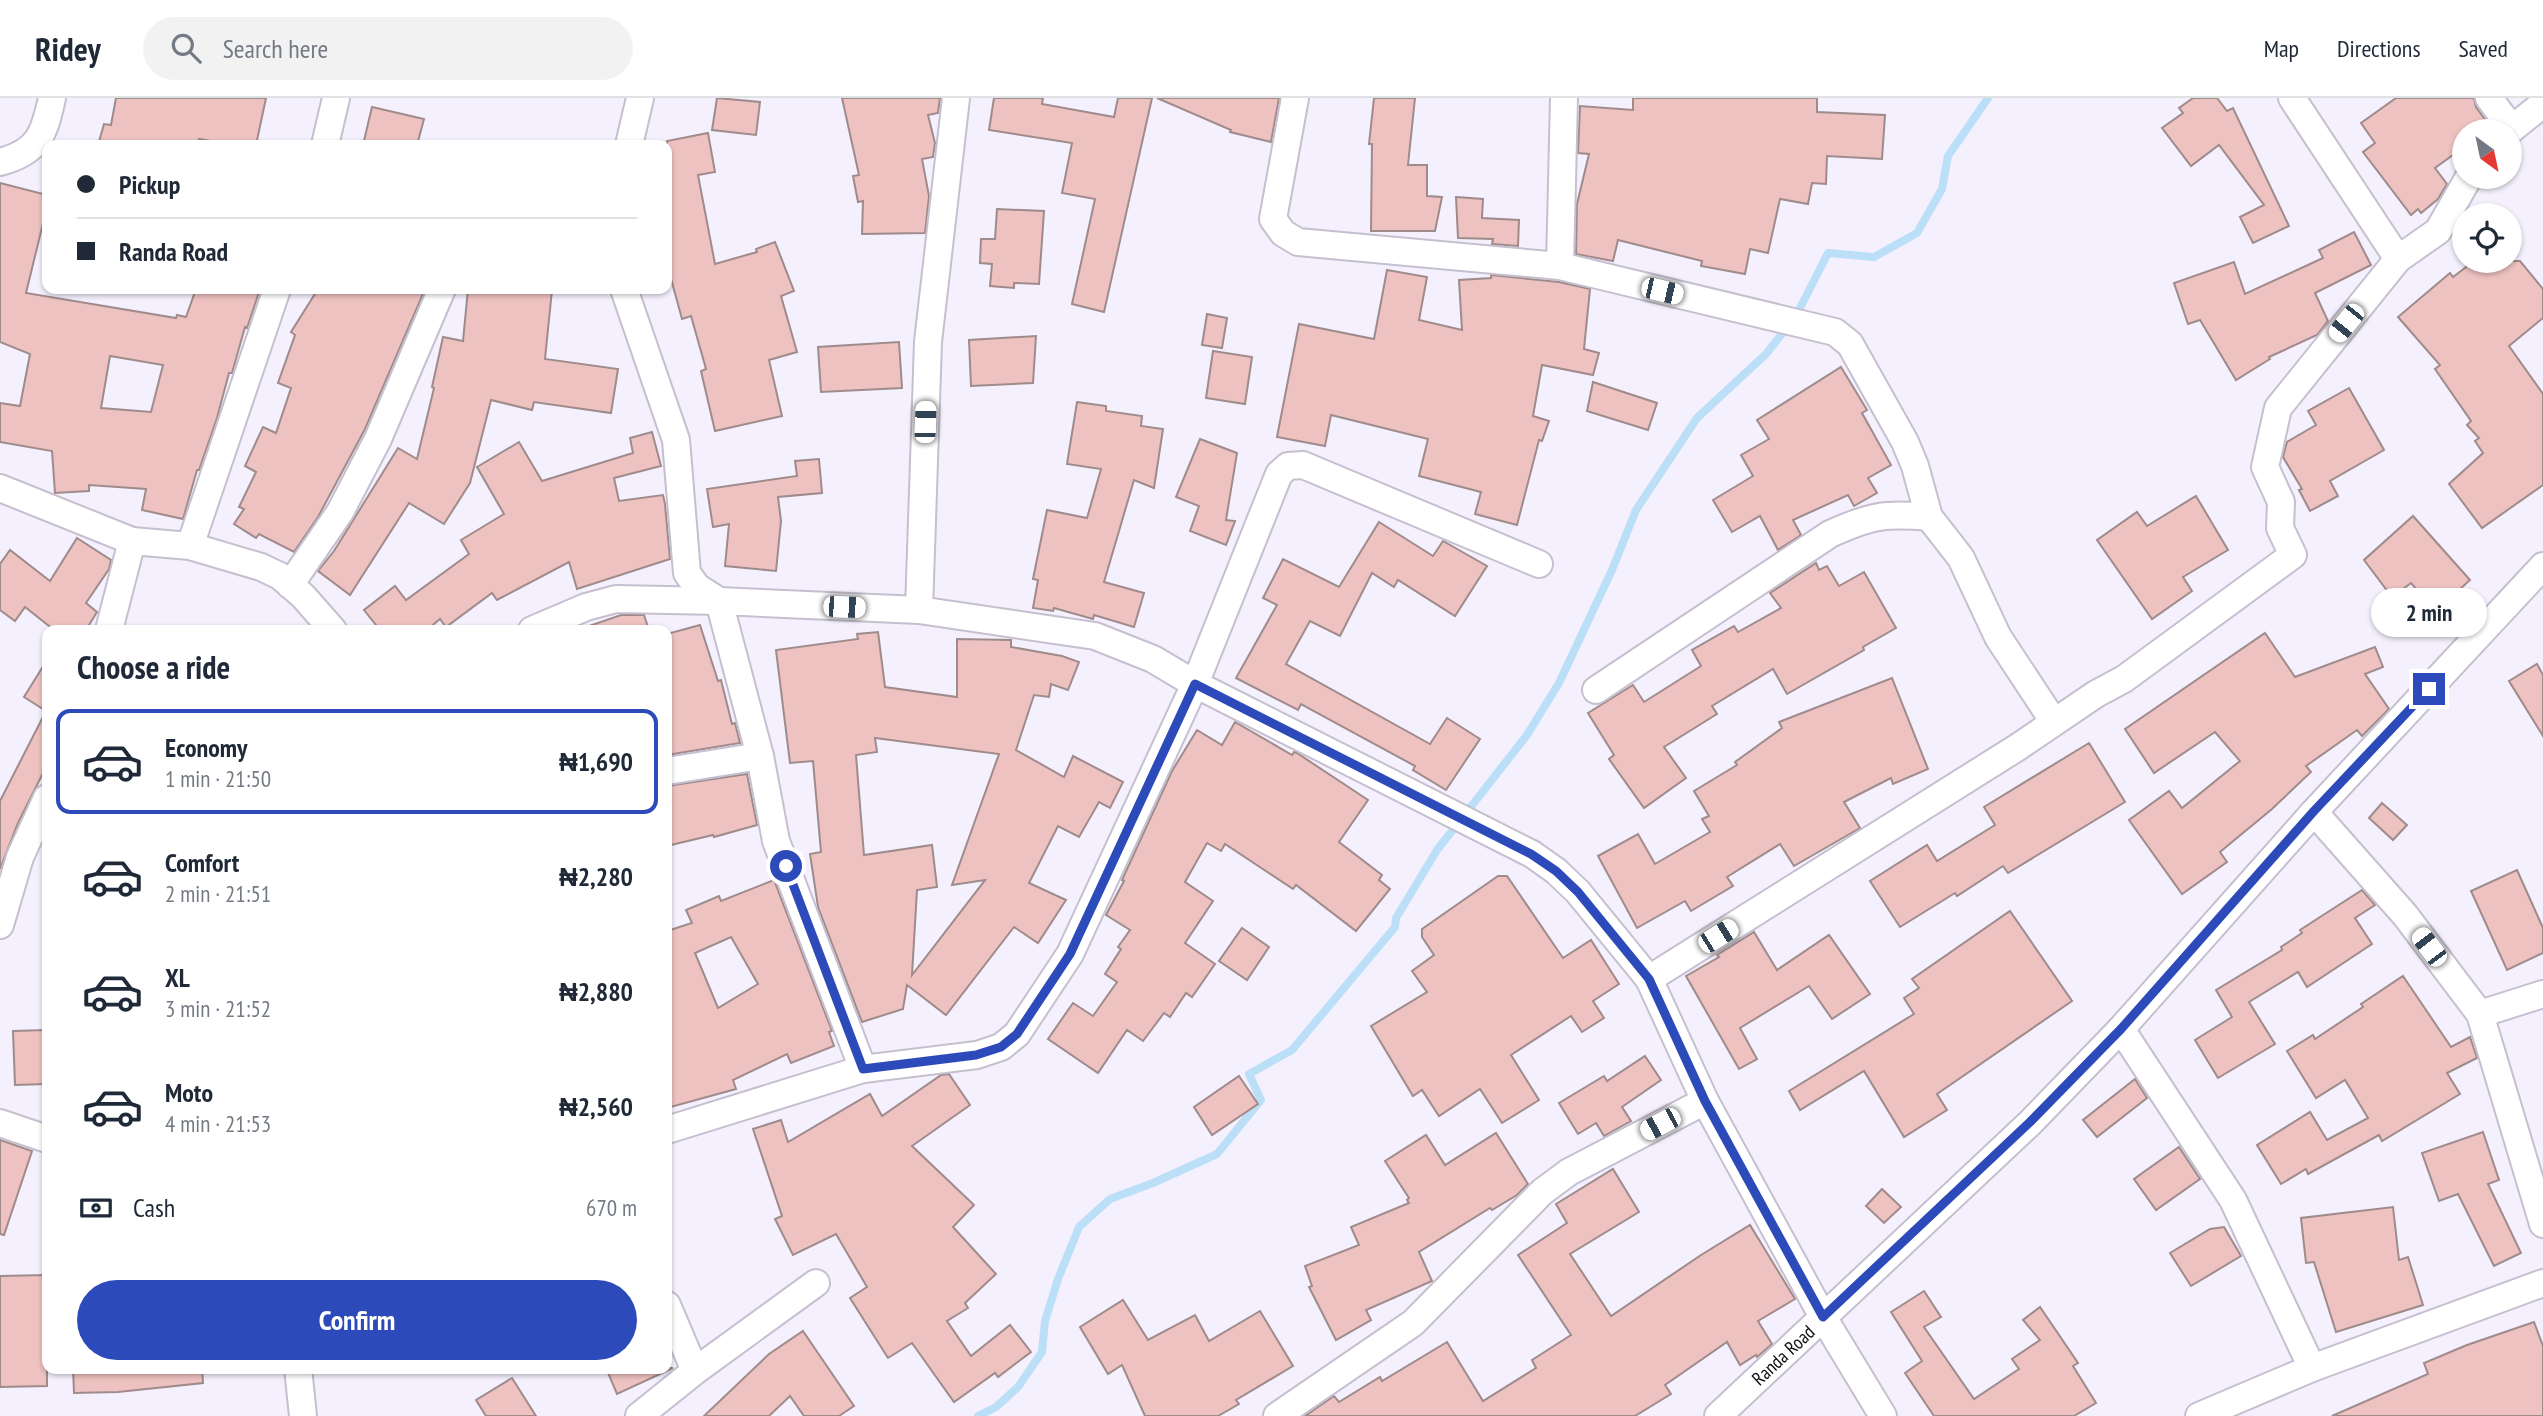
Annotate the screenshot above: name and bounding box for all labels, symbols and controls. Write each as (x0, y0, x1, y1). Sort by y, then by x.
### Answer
search box (143, 17, 633, 80)
text: Ridey (35, 27, 101, 70)
icon: search (167, 29, 205, 67)
text: Search here (223, 32, 328, 65)
text: Map (2264, 33, 2299, 64)
text: Directions (2337, 33, 2421, 64)
text: Saved (2459, 33, 2508, 64)
north arrow (2452, 119, 2522, 189)
map controls (2452, 119, 2522, 273)
text: Pickup (119, 168, 180, 201)
button: locate (2452, 203, 2522, 273)
text: Randa Road (119, 235, 228, 268)
car (1640, 276, 1685, 306)
car (2325, 300, 2368, 346)
car (914, 401, 937, 443)
callout: 2 min (2371, 588, 2487, 636)
car (823, 596, 866, 618)
text: 2 min (2406, 598, 2452, 627)
text: Choose a ride (77, 646, 230, 688)
route end (2413, 673, 2445, 705)
icon: car (81, 730, 144, 793)
text: Economy (165, 731, 247, 764)
text: ₦1,690 (559, 745, 633, 778)
text: 1 min · 21:50 (165, 764, 271, 793)
icon: car (81, 845, 144, 908)
text: Comfort (165, 846, 239, 879)
route start (770, 850, 802, 882)
text: ₦2,280 (559, 860, 633, 893)
text: 2 min · 21:51 (165, 879, 271, 908)
car (1695, 916, 1742, 956)
car (2408, 924, 2451, 970)
icon: car (81, 960, 144, 1023)
text: XL (165, 961, 190, 994)
text: ₦2,880 (559, 975, 633, 1008)
text: 3 min · 21:52 (165, 994, 271, 1023)
icon: car (81, 1075, 144, 1138)
text: Moto (165, 1076, 213, 1109)
text: ₦2,560 (559, 1090, 633, 1123)
car (1637, 1105, 1684, 1143)
text: 4 min · 21:53 (165, 1109, 271, 1138)
icon: cash (77, 1189, 115, 1227)
text: Cash (133, 1191, 175, 1224)
text: 670 m (586, 1193, 637, 1222)
button: Confirm (77, 1280, 637, 1360)
street label: Randa Road (1747, 1320, 1819, 1390)

